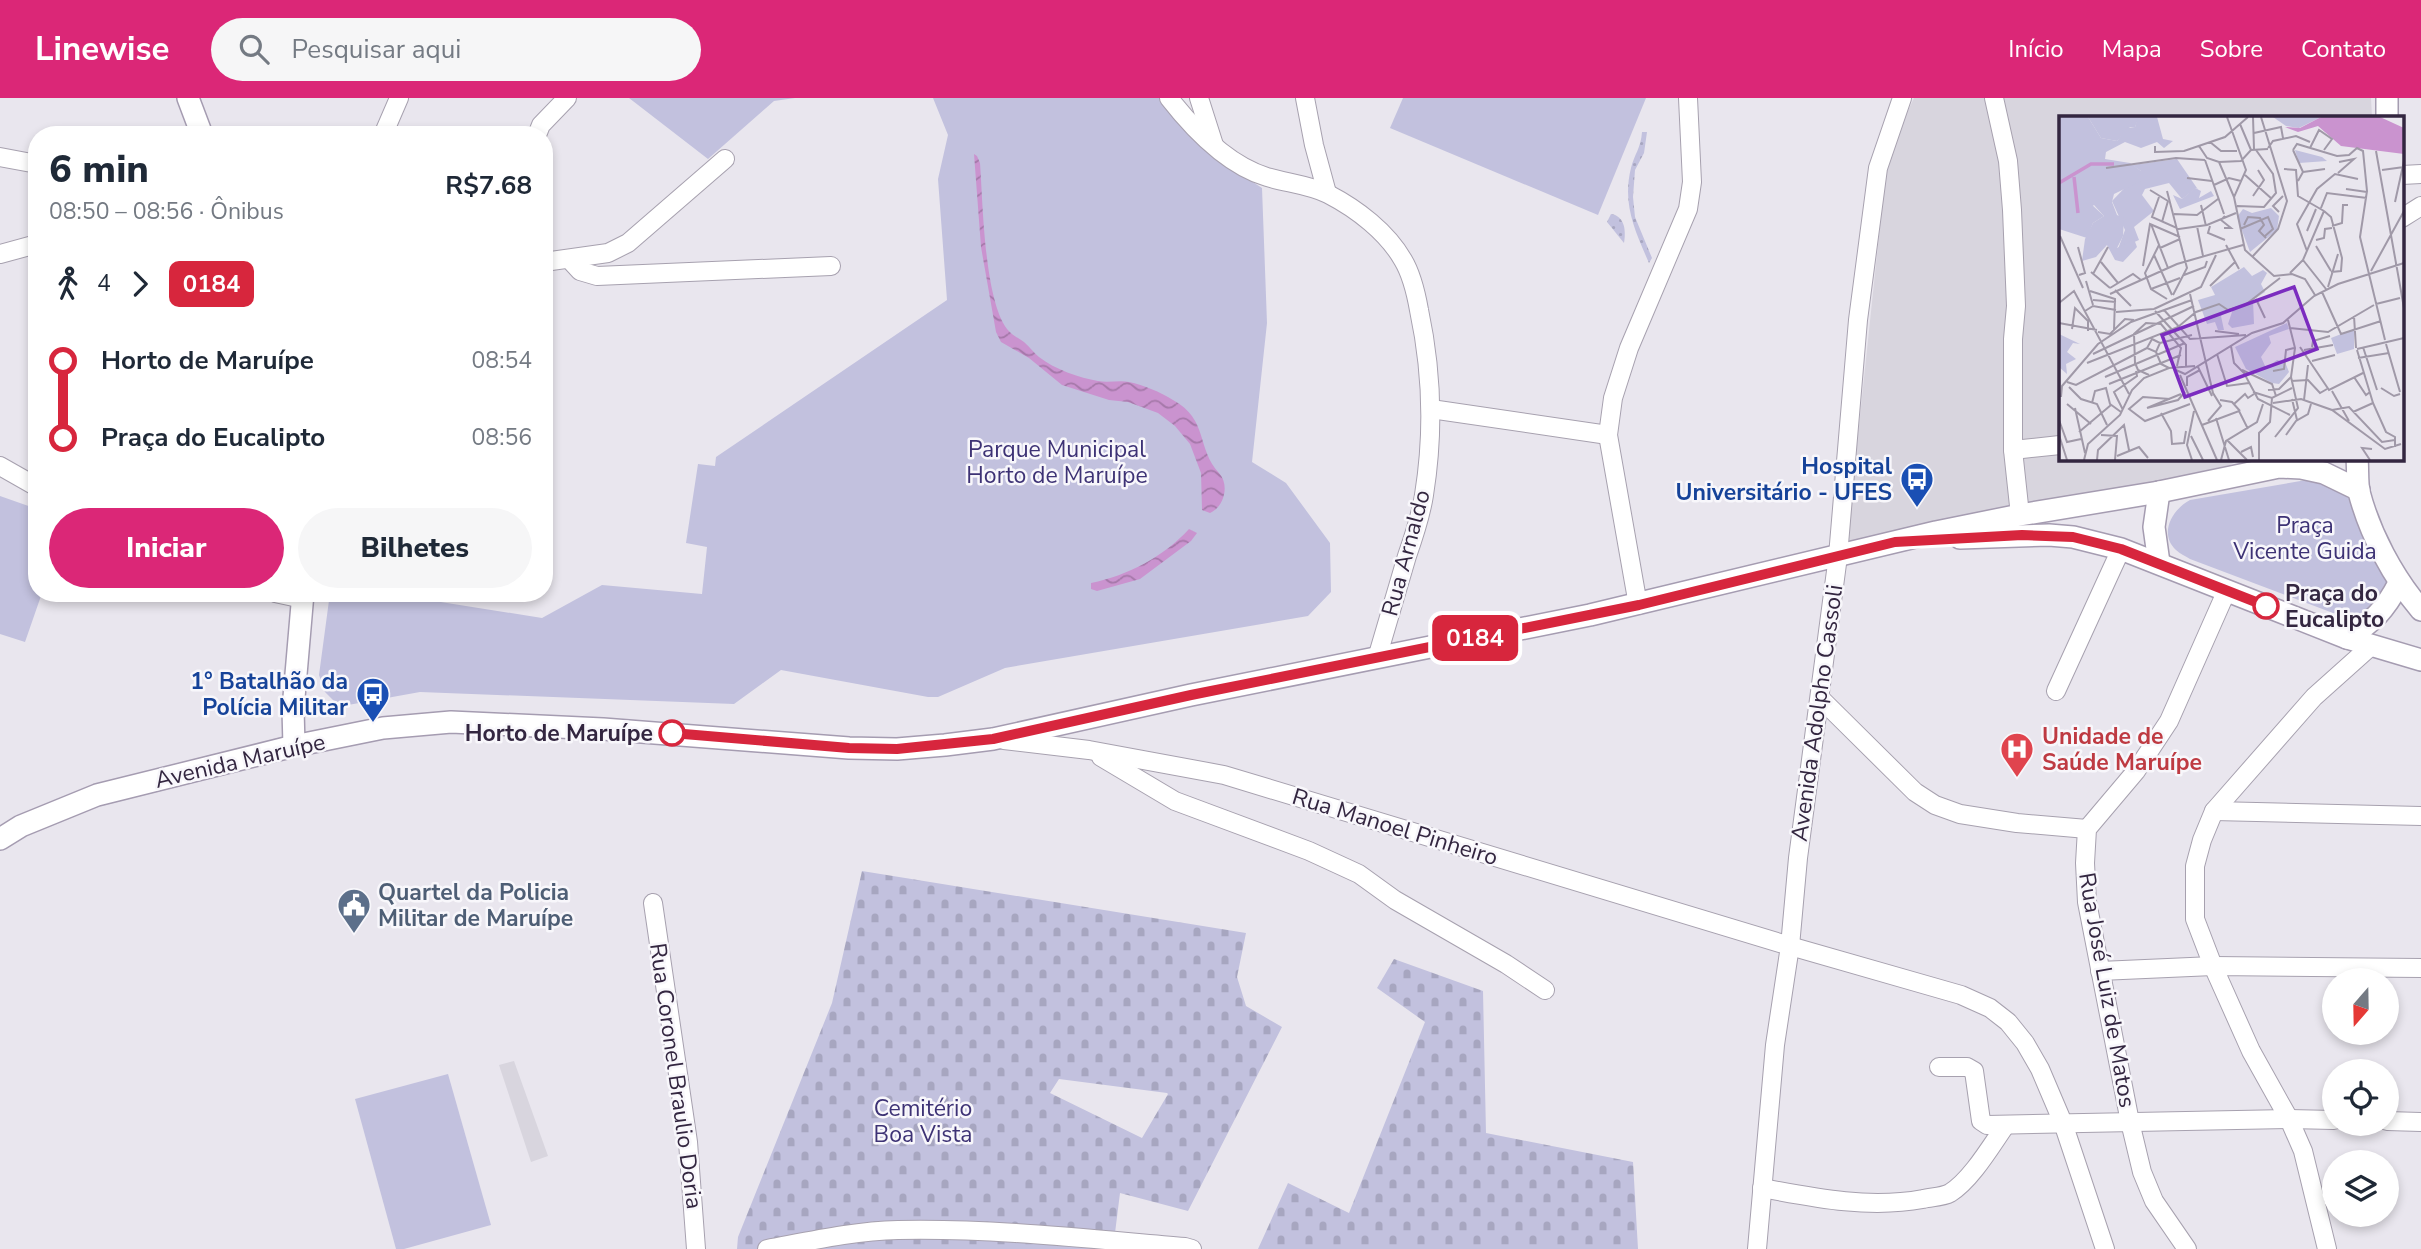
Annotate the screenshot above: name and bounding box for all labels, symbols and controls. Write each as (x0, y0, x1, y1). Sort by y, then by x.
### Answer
search box (211, 18, 701, 81)
text: Linewise (35, 27, 169, 72)
icon: search (235, 30, 273, 68)
text: Pesquisar aqui (291, 32, 461, 67)
text: Início (2008, 33, 2064, 65)
text: Mapa (2102, 33, 2162, 65)
text: Sobre (2200, 33, 2263, 65)
text: Contato (2301, 33, 2386, 65)
inset map (2059, 116, 2404, 460)
text: 6 min (49, 144, 149, 195)
text: R$7.68 (445, 168, 532, 203)
text: 08:50 – 08:56 · Ônibus (49, 196, 284, 227)
icon: walk (49, 265, 87, 303)
icon: forward (121, 265, 159, 303)
text: 4 (97, 268, 111, 299)
text: 0184 (183, 268, 240, 300)
text: Horto de Maruípe (101, 343, 314, 378)
text: 08:54 (472, 345, 532, 376)
text: Praça do Eucalipto (101, 420, 325, 455)
text: 08:56 (472, 422, 532, 453)
park label: Parque Municipal Horto de Maruípe (966, 434, 1148, 491)
place label: Hospital Universitário - UFES (1676, 451, 1893, 508)
bus stop icon: Hospital Universitário - UFES (1898, 460, 1936, 509)
street label: Rua Arnaldo (1374, 486, 1438, 620)
button: Iniciar (49, 508, 284, 588)
button: Bilhetes (298, 508, 532, 588)
park label: Praça Vicente Guida (2232, 510, 2377, 567)
place label: Praça do Eucalipto (2285, 578, 2384, 635)
street label: Avenida Adolpho Cassoli (1784, 583, 1850, 843)
marker: Praça do Eucalipto (2253, 593, 2279, 619)
line badge: 0184 (1426, 615, 1524, 661)
text: 0184 (1446, 622, 1504, 654)
place label: 1° Batalhão da Polícia Militar (190, 666, 348, 723)
bus stop icon: 1° Batalhão da Polícia Militar (354, 675, 392, 724)
place label: Horto de Maruípe (465, 718, 653, 749)
marker: Horto de Maruípe (659, 720, 685, 746)
place label: Unidade de Saúde Maruípe (2042, 721, 2202, 778)
street label: Avenida Maruípe (152, 726, 328, 796)
hospital icon: Unidade de Saúde Maruípe (1998, 730, 2036, 779)
street label: Rua Manoel Pinheiro (1288, 781, 1502, 873)
street label: Rua José Luiz de Matos (2071, 870, 2143, 1110)
place label: Quartel da Policia Militar de Maruípe (378, 877, 573, 934)
public building icon: Quartel da Policia Militar de Maruípe (335, 886, 373, 935)
street label: Rua Coronel Braulio Doria (642, 941, 710, 1211)
north arrow (2322, 968, 2399, 1045)
map controls (2322, 968, 2399, 1227)
button: locate (2322, 1059, 2399, 1136)
park label: Cemitério Boa Vista (874, 1093, 972, 1150)
button: layers (2322, 1150, 2399, 1227)

